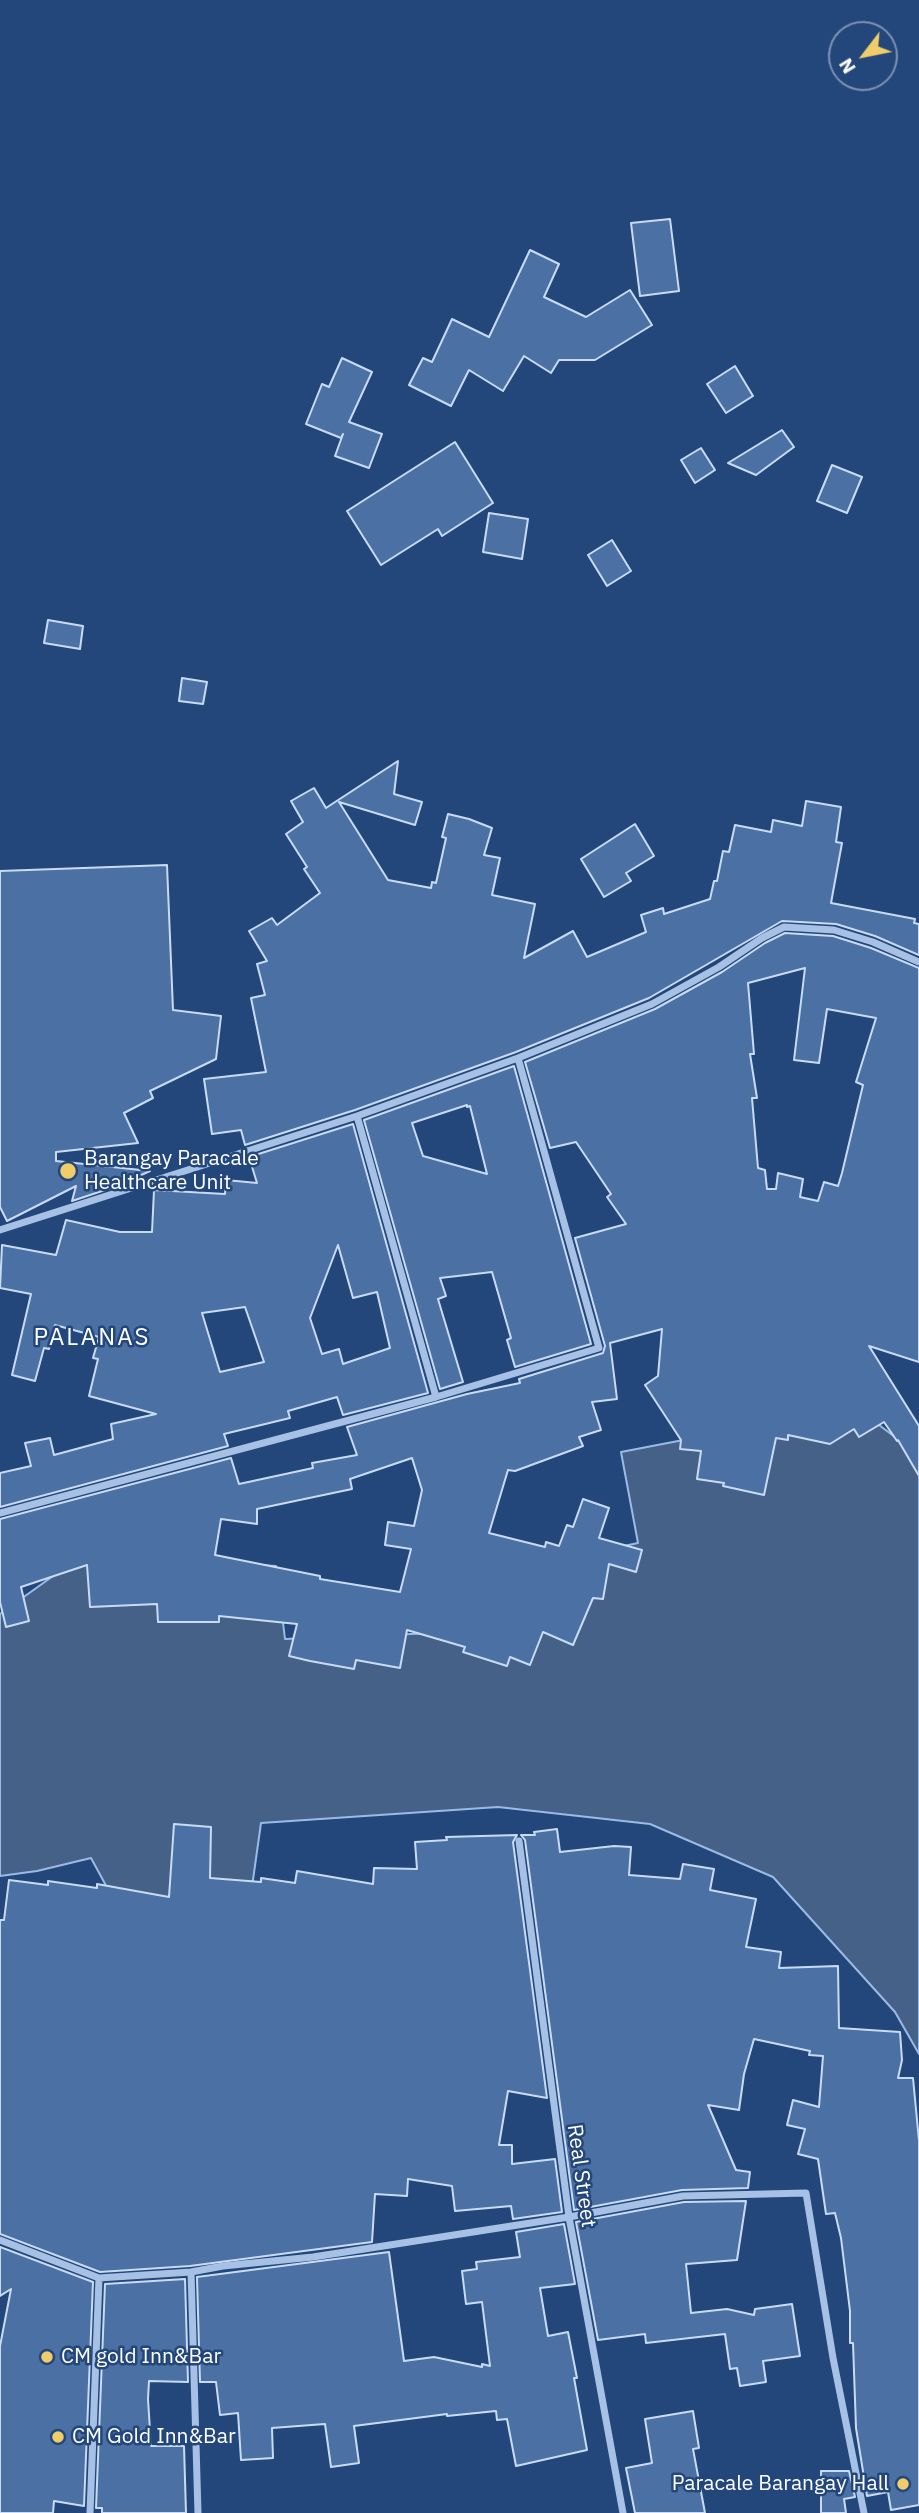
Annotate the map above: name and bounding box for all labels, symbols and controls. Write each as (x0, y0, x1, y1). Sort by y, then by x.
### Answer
north arrow (828, 21, 898, 91)
text: N (833, 54, 861, 78)
place label: Barangay Paracale Healthcare Unit (84, 1146, 259, 1196)
marker: Barangay Paracale Healthcare Unit (58, 1161, 78, 1181)
district label: PALANAS (34, 1324, 150, 1352)
street label: Real Street (561, 2123, 601, 2229)
place label: CM gold Inn&Bar (61, 2344, 221, 2370)
marker: CM gold Inn&Bar (39, 2349, 55, 2365)
place label: CM Gold Inn&Bar (72, 2424, 236, 2450)
marker: CM Gold Inn&Bar (50, 2429, 66, 2445)
place label: Paracale Barangay Hall (672, 2471, 889, 2497)
marker: Paracale Barangay Hall (895, 2476, 911, 2492)

